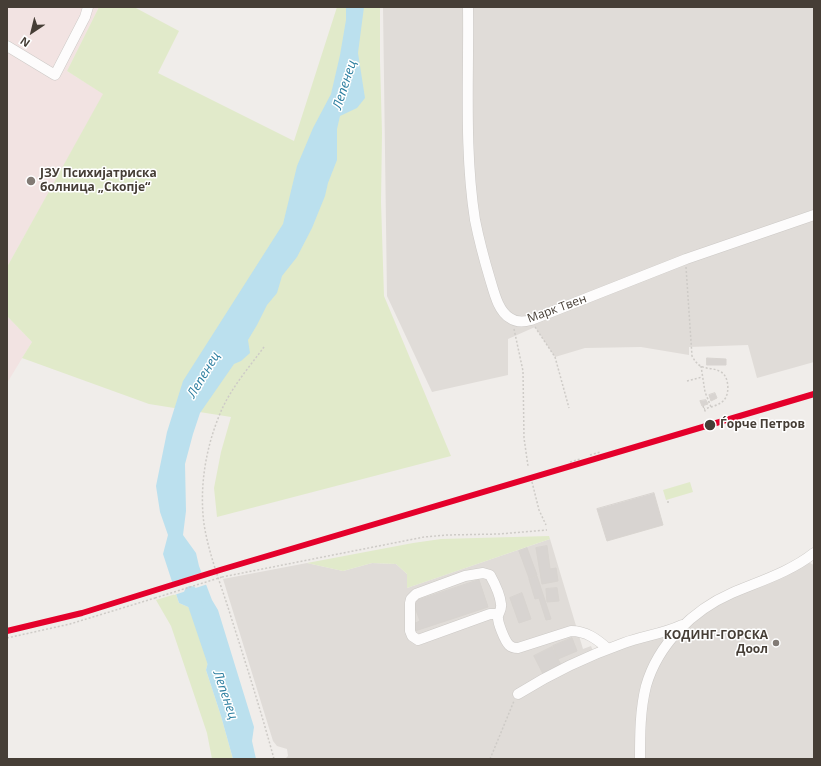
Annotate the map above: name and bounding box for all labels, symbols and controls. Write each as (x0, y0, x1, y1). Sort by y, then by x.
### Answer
north arrow (12, 12, 52, 52)
text: N (17, 34, 33, 51)
water label: Лепенец (330, 58, 360, 112)
place label: ЈЗУ Психијатриска болница „Скопје“ (40, 167, 157, 195)
marker: ЈЗУ Психијатриска болница „Скопје“ (25, 175, 37, 187)
street label: Марк Твен (525, 292, 589, 326)
water label: Лепенец (184, 349, 224, 401)
marker: Ѓорче Петров (703, 418, 717, 432)
place label: Ѓорче Петров (720, 418, 805, 432)
place label: КОДИНГ-ГОРСКА Доол (664, 629, 768, 657)
marker: КОДИНГ-ГОРСКА Доол (771, 638, 781, 648)
water label: Лепенец (209, 668, 241, 722)

